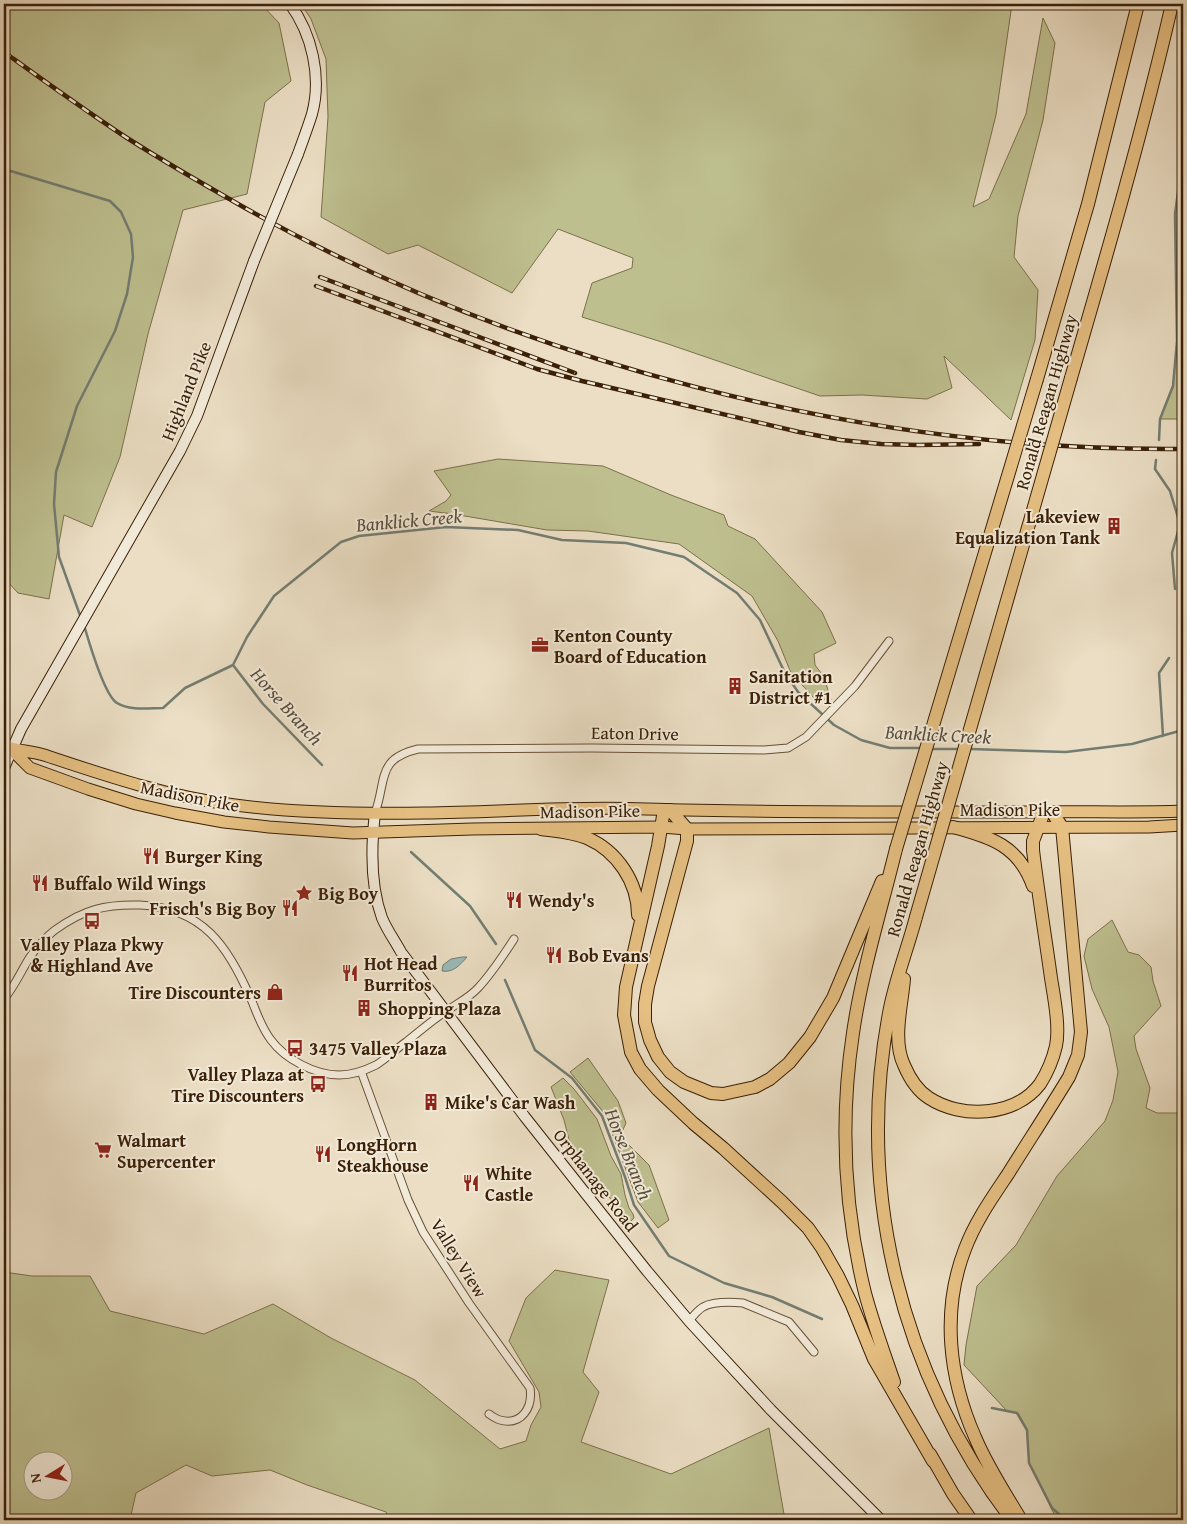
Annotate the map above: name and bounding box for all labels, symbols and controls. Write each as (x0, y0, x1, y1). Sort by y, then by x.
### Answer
street label: Ronald Reagan Highway (1008, 311, 1084, 493)
street label: Highland Pike (154, 337, 218, 445)
water label: Banklick Creek (354, 501, 463, 539)
place label: Lakeview Equalization Tank (955, 503, 1101, 551)
building icon: Lakeview Equalization Tank (1104, 516, 1124, 536)
place label: Kenton County Board of Education (554, 622, 707, 670)
office icon: Kenton County Board of Education (530, 635, 550, 655)
water label: Horse Branch (244, 660, 330, 752)
place label: Sanitation District #1 (749, 663, 833, 711)
building icon: Sanitation District #1 (725, 676, 745, 696)
water label: Banklick Creek (883, 717, 992, 751)
street label: Eaton Drive (591, 719, 679, 747)
street label: Ronald Reagan Highway (879, 758, 955, 940)
street label: Madison Pike (138, 773, 242, 819)
street label: Madison Pike (960, 796, 1060, 823)
street label: Madison Pike (540, 797, 640, 825)
place label: Burger King (165, 843, 263, 870)
restaurant icon: Burger King (141, 846, 161, 866)
place label: Buffalo Wild Wings (54, 870, 206, 897)
restaurant icon: Buffalo Wild Wings (30, 873, 50, 893)
place label: Big Boy (318, 880, 379, 907)
place icon: Big Boy (294, 883, 314, 903)
place label: Wendy's (528, 887, 595, 914)
restaurant icon: Wendy's (504, 890, 524, 910)
place label: Frisch's Big Boy (150, 895, 277, 922)
restaurant icon: Frisch's Big Boy (280, 898, 300, 918)
bus stop icon: Valley Plaza Pkwy & Highland Ave (82, 911, 102, 931)
place label: Valley Plaza Pkwy & Highland Ave (20, 931, 164, 979)
place label: Bob Evans (568, 942, 649, 969)
restaurant icon: Bob Evans (544, 945, 564, 965)
place label: Hot Head Burritos (364, 950, 438, 998)
restaurant icon: Hot Head Burritos (340, 963, 360, 983)
place label: Tire Discounters (128, 979, 261, 1006)
shop icon: Tire Discounters (265, 982, 285, 1002)
place label: Shopping Plaza (378, 995, 502, 1022)
building icon: Shopping Plaza (354, 998, 374, 1018)
place label: 3475 Valley Plaza (309, 1035, 448, 1062)
bus stop icon: 3475 Valley Plaza (285, 1038, 305, 1058)
place label: Valley Plaza at Tire Discounters (171, 1061, 304, 1109)
bus stop icon: Valley Plaza at Tire Discounters (308, 1074, 328, 1094)
place label: Mike's Car Wash (445, 1089, 576, 1116)
building icon: Mike's Car Wash (421, 1092, 441, 1112)
water label: Horse Branch (598, 1103, 660, 1204)
street label: Orphanage Road (547, 1123, 645, 1238)
place label: Walmart Supercenter (117, 1127, 216, 1175)
place label: LongHorn Steakhouse (337, 1131, 429, 1179)
supermarket icon: Walmart Supercenter (93, 1140, 113, 1160)
restaurant icon: LongHorn Steakhouse (313, 1144, 333, 1164)
place label: White Castle (485, 1160, 534, 1208)
restaurant icon: White Castle (461, 1173, 481, 1193)
street label: Valley View (424, 1213, 494, 1303)
north arrow (22, 1452, 72, 1502)
text: N (24, 1471, 46, 1485)

